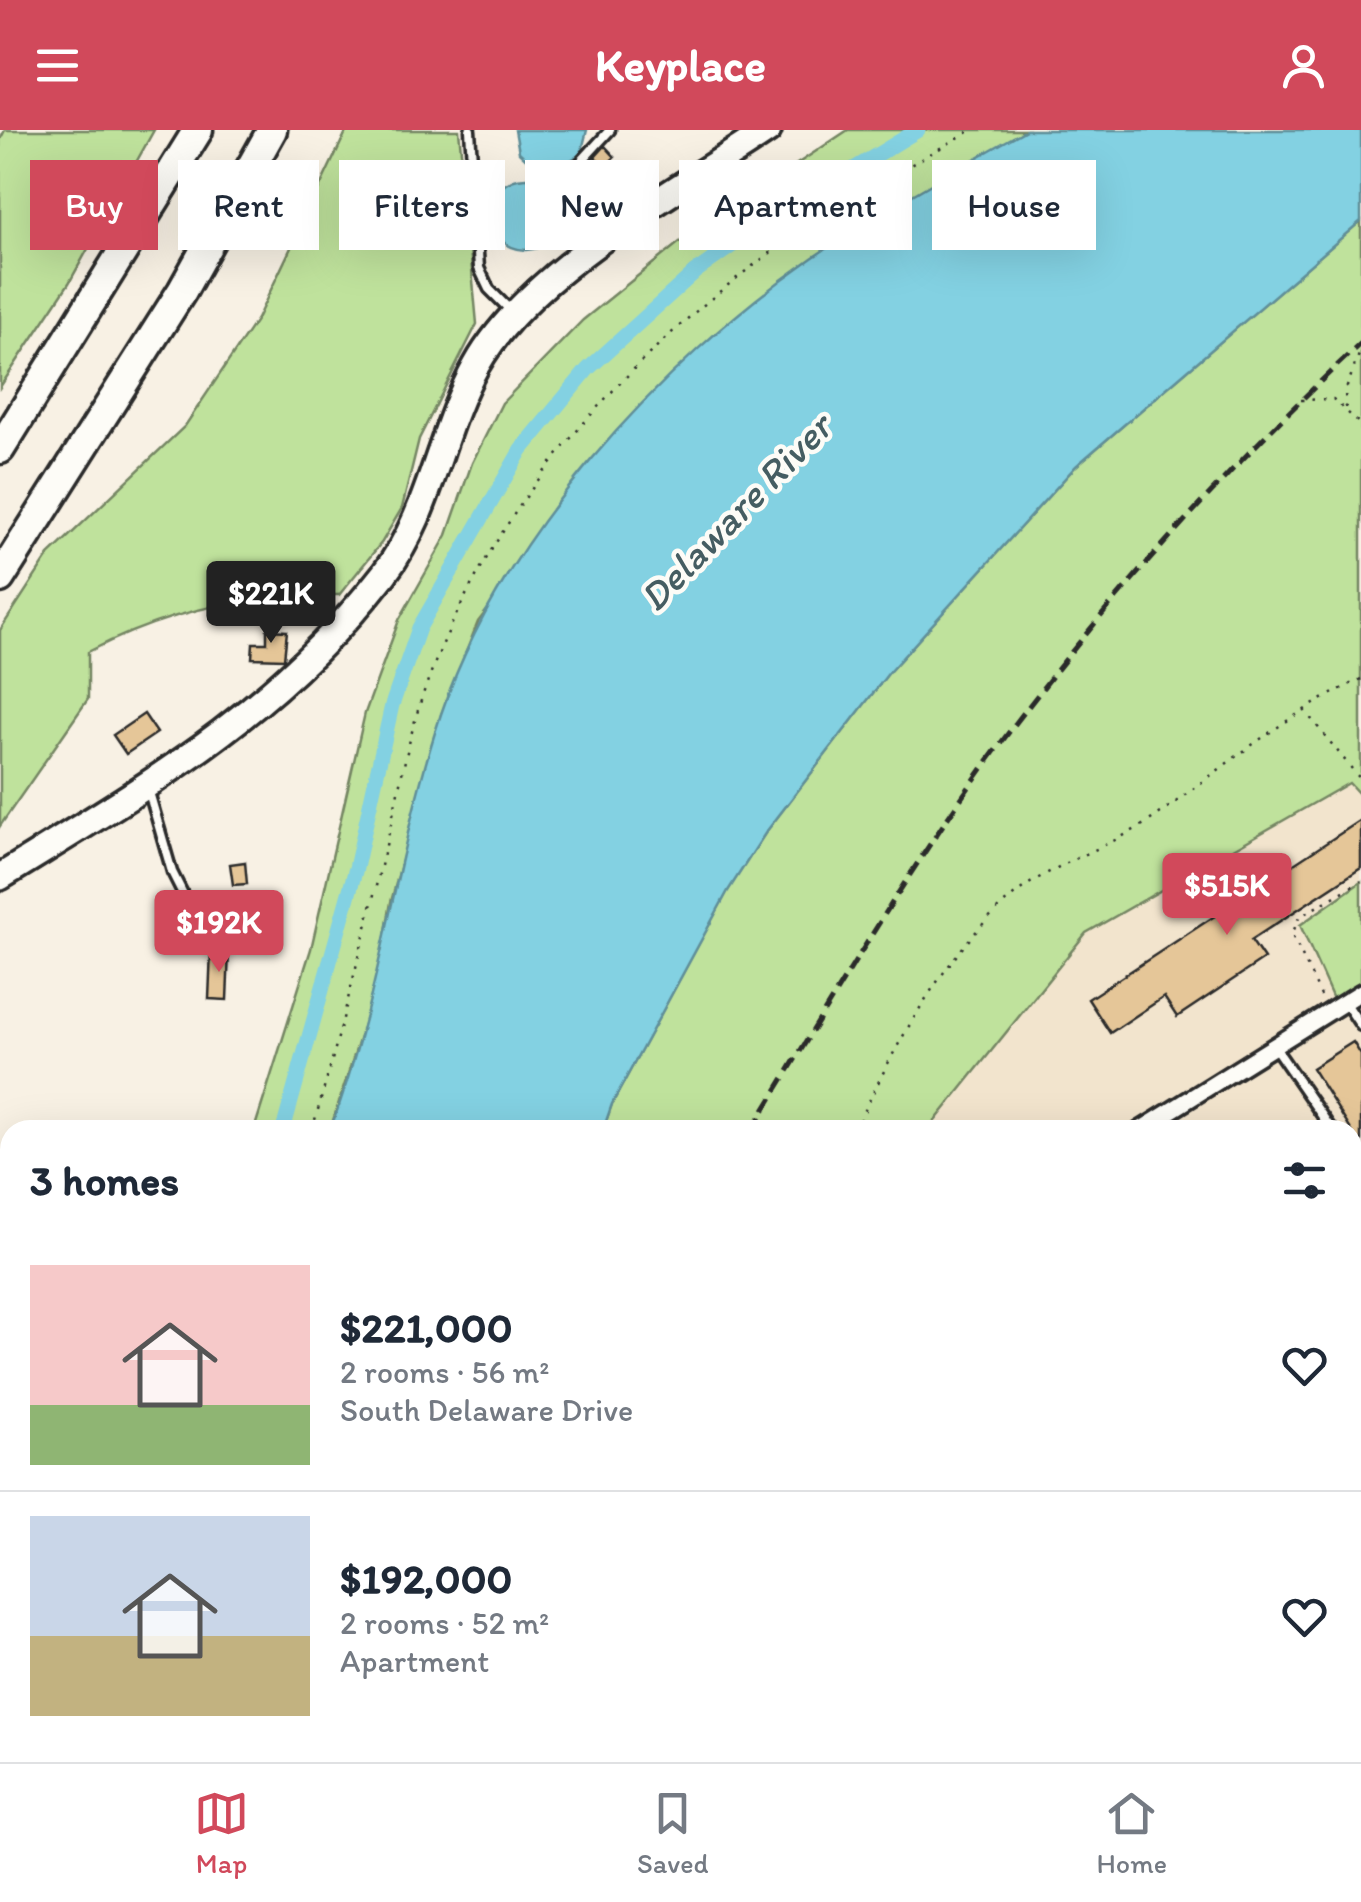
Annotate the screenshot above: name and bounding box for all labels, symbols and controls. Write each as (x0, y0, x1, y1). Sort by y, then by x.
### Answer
icon: menu (30, 38, 85, 93)
text: Keyplace (595, 38, 766, 92)
icon: person (1276, 38, 1331, 93)
chip: Buy (30, 160, 158, 250)
chip: Rent (178, 160, 319, 250)
chip: Filters (339, 160, 505, 250)
chip: New (525, 160, 659, 250)
chip: Apartment (679, 160, 912, 250)
chip: House (932, 160, 1096, 250)
water label: Delaware River (629, 401, 844, 621)
pin: $221K (201, 561, 341, 646)
text: $221K (228, 574, 314, 612)
pin: $515K (1157, 853, 1297, 938)
text: $515K (1184, 866, 1270, 904)
pin: $192K (149, 890, 289, 975)
text: $192K (176, 903, 262, 941)
icon: filters (1277, 1153, 1332, 1208)
text: 3 homes (30, 1155, 179, 1206)
text: $221,000 (340, 1302, 513, 1353)
icon: home (110, 1305, 230, 1425)
icon: heart (1277, 1338, 1332, 1393)
text: 2 rooms · 56 m² (340, 1353, 549, 1391)
text: South Delaware Drive (340, 1391, 633, 1429)
text: $192,000 (340, 1553, 512, 1604)
icon: home (110, 1556, 230, 1676)
icon: heart (1277, 1589, 1332, 1644)
text: 2 rooms · 52 m² (340, 1604, 549, 1642)
text: Apartment (340, 1642, 489, 1680)
tab: Map (194, 1786, 249, 1880)
tab: Saved (637, 1786, 708, 1880)
tab: Home (1096, 1786, 1167, 1880)

